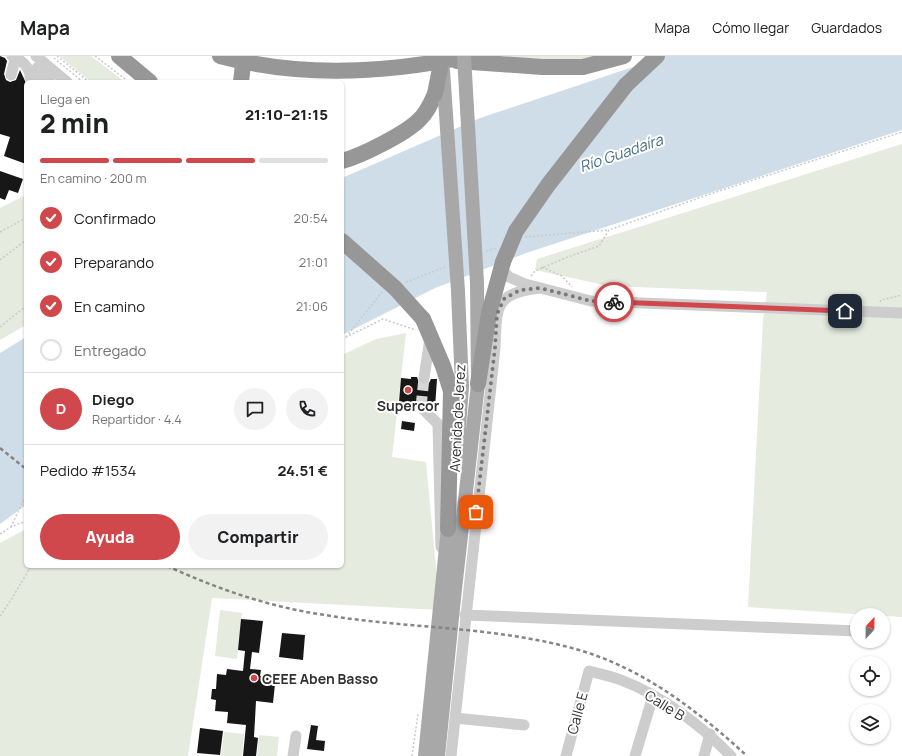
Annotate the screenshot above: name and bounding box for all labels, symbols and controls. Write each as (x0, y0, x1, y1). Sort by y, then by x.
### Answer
text: Mapa (20, 15, 70, 41)
text: Mapa (655, 18, 690, 37)
text: Cómo llegar (712, 18, 789, 37)
text: Guardados (811, 18, 882, 37)
text: Llega en (40, 90, 90, 108)
text: 21:10–21:15 (245, 104, 328, 125)
text: 2 min (40, 105, 109, 141)
water label: Río Guadaíra (577, 129, 666, 177)
text: En camino · 200 m (40, 169, 147, 187)
icon: check (40, 207, 62, 229)
text: Confirmado (74, 208, 156, 229)
text: 20:54 (294, 209, 328, 227)
icon: check (40, 251, 62, 273)
text: Preparando (74, 252, 154, 273)
text: 21:01 (299, 253, 328, 271)
courier (594, 282, 634, 322)
icon: bike (603, 291, 625, 313)
pin (828, 294, 862, 328)
icon: check (40, 295, 62, 317)
text: En camino (74, 296, 145, 317)
text: 21:06 (296, 297, 328, 315)
icon: home (834, 300, 856, 322)
text: Entregado (74, 340, 146, 361)
street label: Avenida de Jerez (445, 364, 469, 472)
marker: Supercor (403, 385, 413, 395)
button: chat (234, 388, 276, 430)
button: phone (286, 388, 328, 430)
text: Diego (92, 389, 134, 410)
place label: Supercor (377, 396, 440, 415)
text: D (56, 398, 66, 419)
text: Repartidor · 4.4 (92, 410, 182, 428)
text: Pedido #1534 (40, 460, 136, 481)
text: 24.51 € (277, 460, 328, 481)
pin (459, 495, 493, 529)
icon: bag (465, 501, 487, 523)
button: Ayuda (40, 514, 180, 560)
button: Compartir (188, 514, 328, 560)
north arrow (850, 608, 890, 648)
map controls (850, 608, 890, 744)
button: locate (850, 656, 890, 696)
place label: CEEE Aben Basso (262, 669, 379, 688)
marker: CEEE Aben Basso (249, 673, 259, 683)
street label: Calle B (641, 685, 689, 725)
street label: Calle E (562, 690, 592, 736)
button: layers (850, 704, 890, 744)

